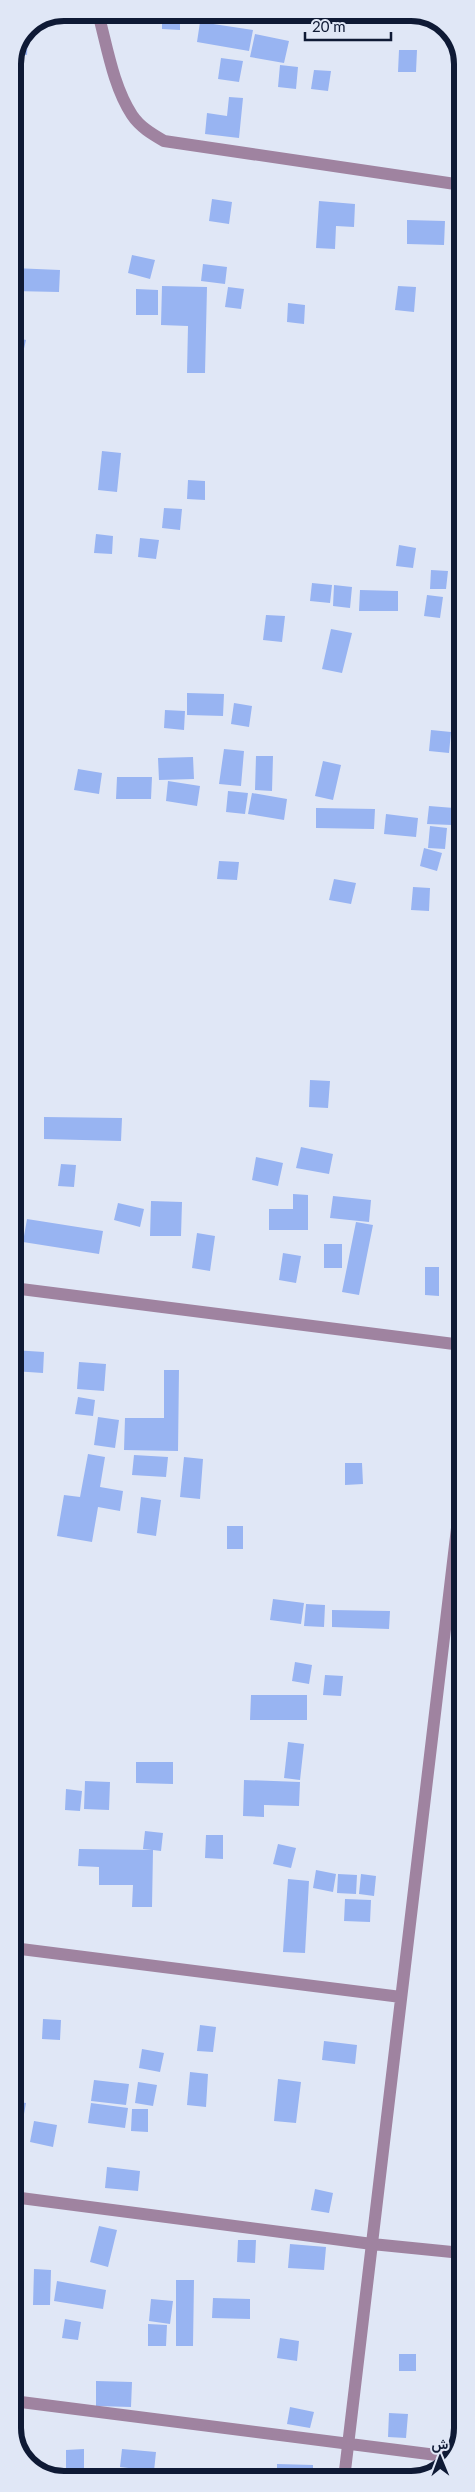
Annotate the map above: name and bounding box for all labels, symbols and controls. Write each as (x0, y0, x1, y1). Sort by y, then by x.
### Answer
scale bar (305, 10, 391, 42)
text: 20 m (312, 17, 346, 35)
north arrow (415, 2432, 465, 2482)
text: ش (431, 2435, 449, 2453)

